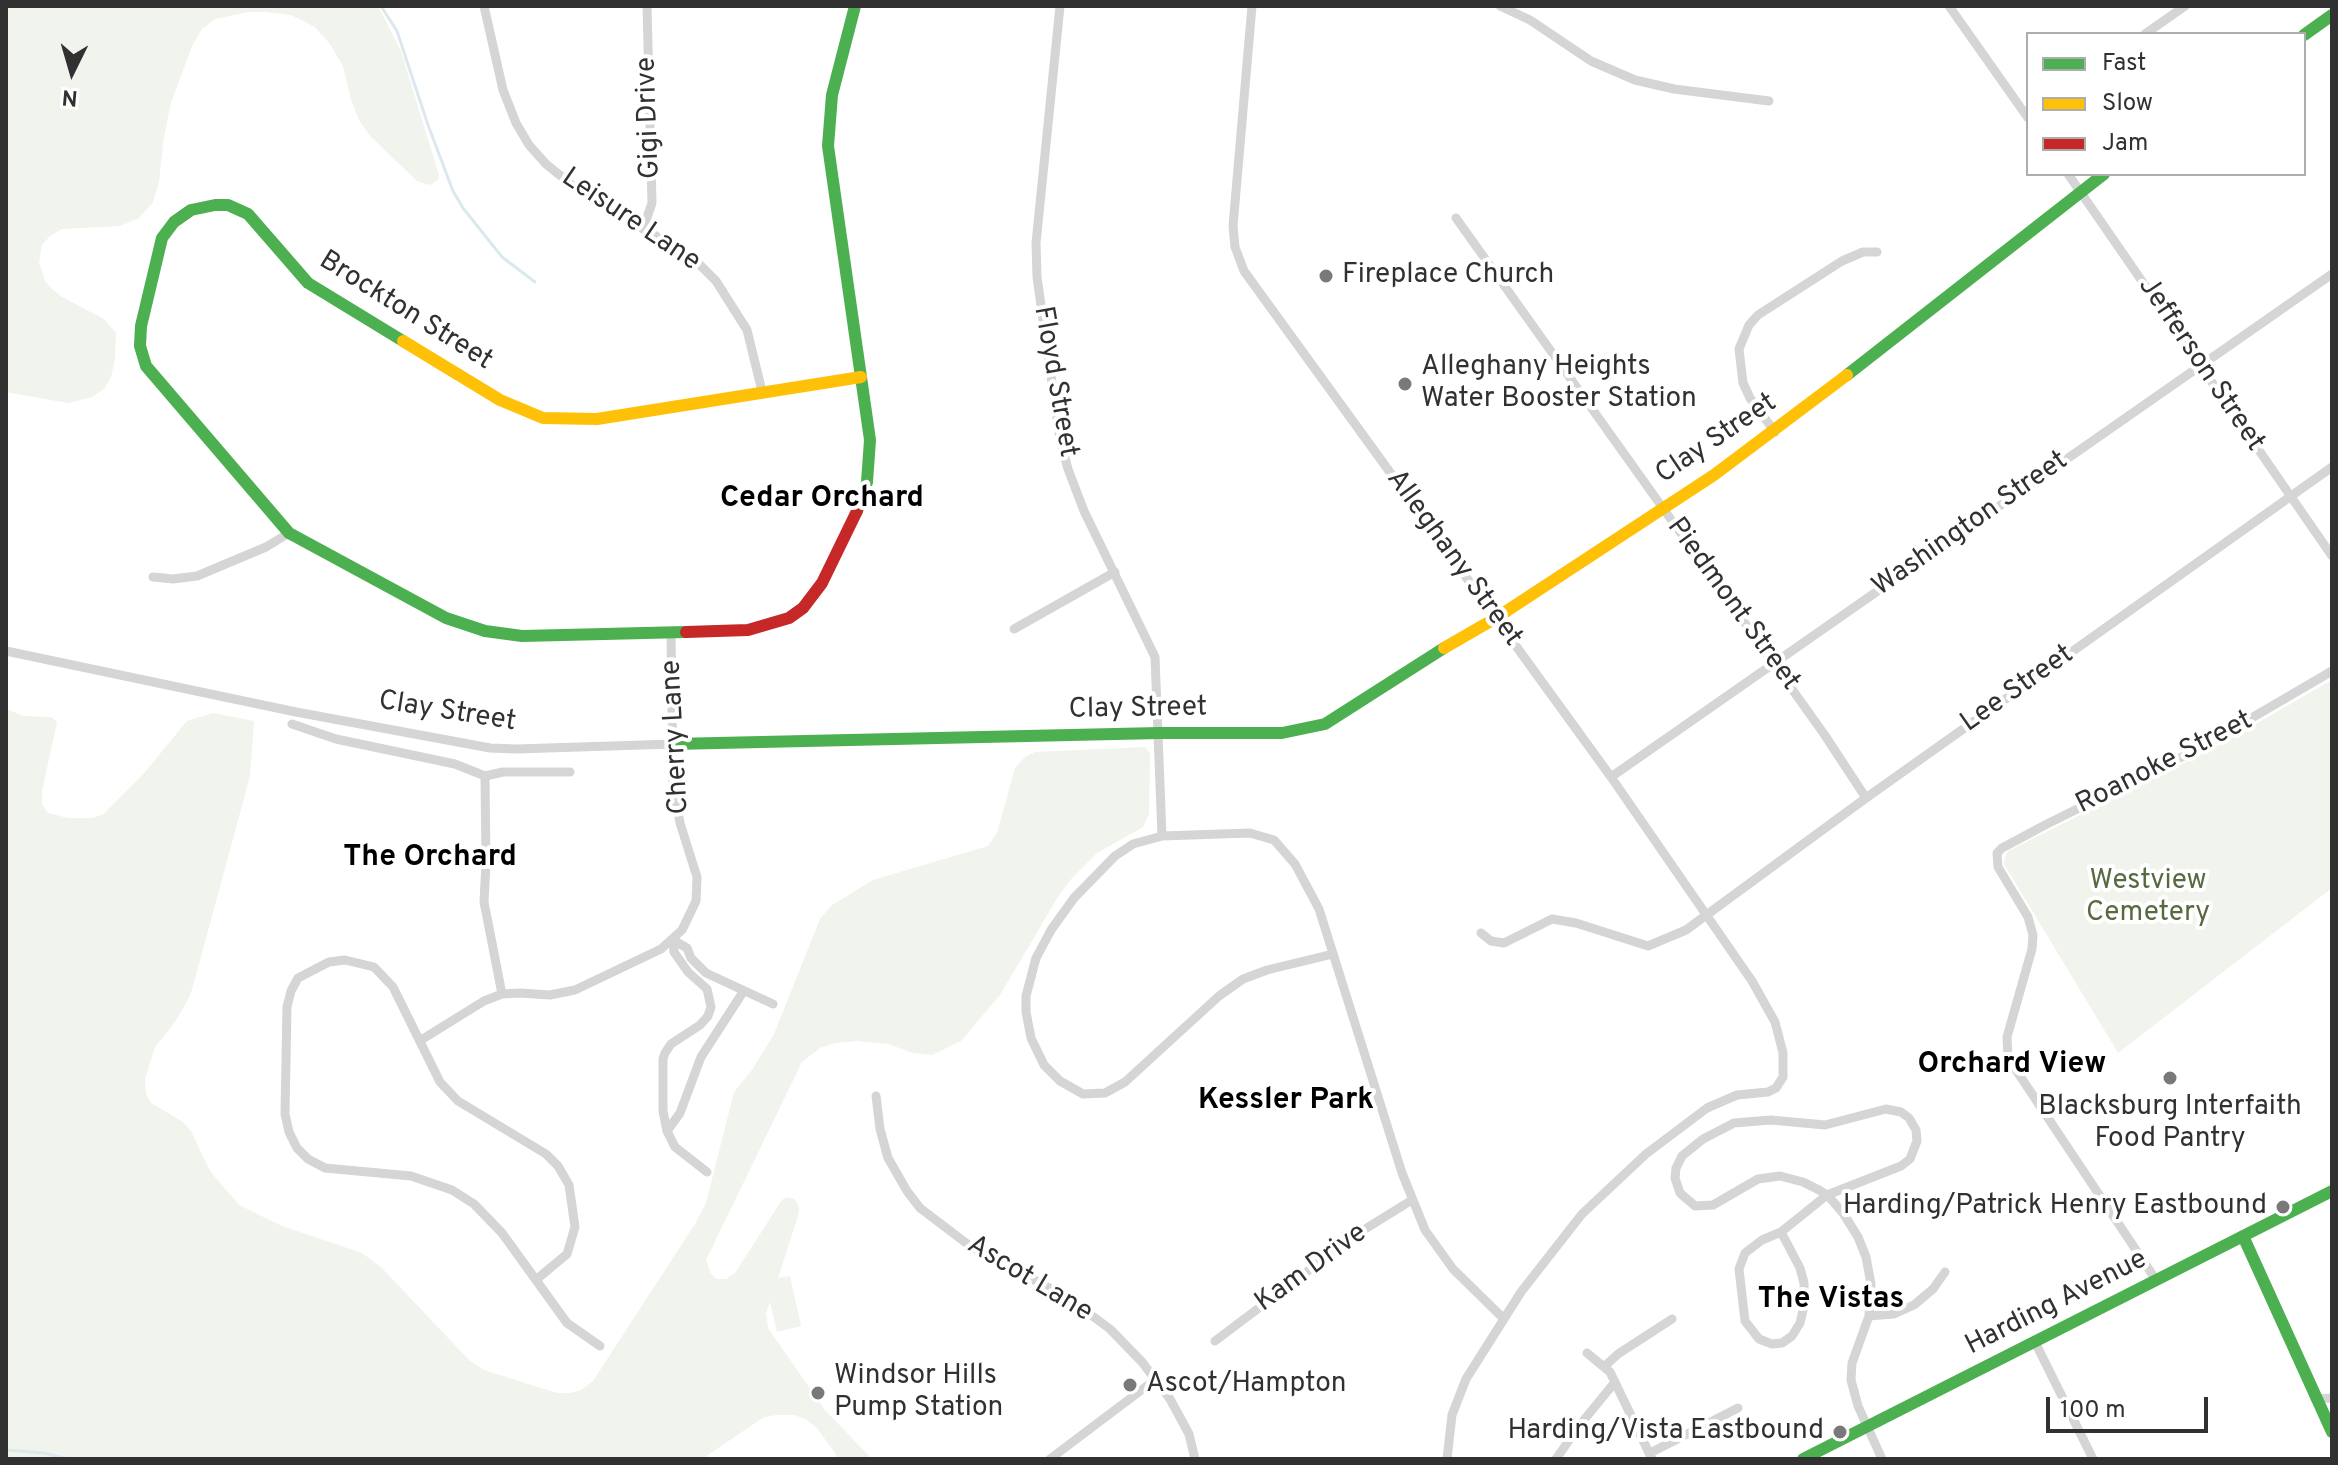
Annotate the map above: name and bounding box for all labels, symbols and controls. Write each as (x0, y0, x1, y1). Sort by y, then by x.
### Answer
north arrow (32, 32, 112, 112)
legend (2026, 32, 2306, 176)
text: Fast (2102, 49, 2146, 79)
street label: Gigi Drive (631, 56, 669, 180)
text: N (61, 82, 79, 111)
text: Slow (2102, 89, 2153, 119)
text: Jam (2102, 129, 2148, 159)
street label: Leisure Lane (554, 162, 706, 280)
street label: Brockton Street (312, 245, 498, 379)
place label: Fireplace Church (1342, 259, 1554, 293)
marker: Fireplace Church (1317, 267, 1335, 285)
street label: Jefferson Street (2129, 271, 2271, 459)
street label: Floyd Street (1024, 304, 1084, 460)
place label: Alleghany Heights Water Booster Station (1421, 351, 1697, 417)
marker: Alleghany Heights Water Booster Station (1396, 375, 1414, 393)
street label: Clay Street (1650, 387, 1784, 493)
street label: Washington Street (1867, 445, 2075, 605)
street label: Alleghany Street (1378, 464, 1528, 654)
district label: Cedar Orchard (720, 482, 924, 518)
street label: Piedmont Street (1658, 512, 1806, 698)
street label: Lee Street (1955, 639, 2081, 741)
street label: Cherry Lane (656, 659, 698, 815)
street label: Clay Street (376, 686, 518, 740)
street label: Clay Street (1068, 692, 1208, 728)
street label: Roanoke Street (2071, 705, 2259, 823)
district label: The Orchard (343, 841, 517, 877)
park label: Westview Cemetery (2086, 865, 2210, 931)
district label: Orchard View (1918, 1048, 2106, 1084)
marker: Blacksburg Interfaith Food Pantry (2161, 1069, 2179, 1087)
district label: Kessler Park (1198, 1084, 1374, 1120)
place label: Blacksburg Interfaith Food Pantry (2038, 1091, 2302, 1157)
place label: Harding/Patrick Henry Eastbound (1843, 1190, 2267, 1224)
marker: Harding/Patrick Henry Eastbound (2274, 1198, 2292, 1216)
street label: Kam Drive (1250, 1217, 1374, 1321)
street label: Ascot Lane (960, 1229, 1098, 1331)
street label: Harding Avenue (1961, 1244, 2153, 1364)
district label: The Vistas (1758, 1283, 1904, 1319)
place label: Windsor Hills Pump Station (834, 1360, 1003, 1426)
place label: Ascot/Hampton (1146, 1368, 1346, 1402)
marker: Ascot/Hampton (1121, 1376, 1139, 1394)
scale bar (2050, 1381, 2212, 1431)
marker: Windsor Hills Pump Station (809, 1384, 827, 1402)
text: 100 m (2060, 1396, 2126, 1426)
place label: Harding/Vista Eastbound (1507, 1415, 1824, 1449)
marker: Harding/Vista Eastbound (1831, 1423, 1849, 1441)

